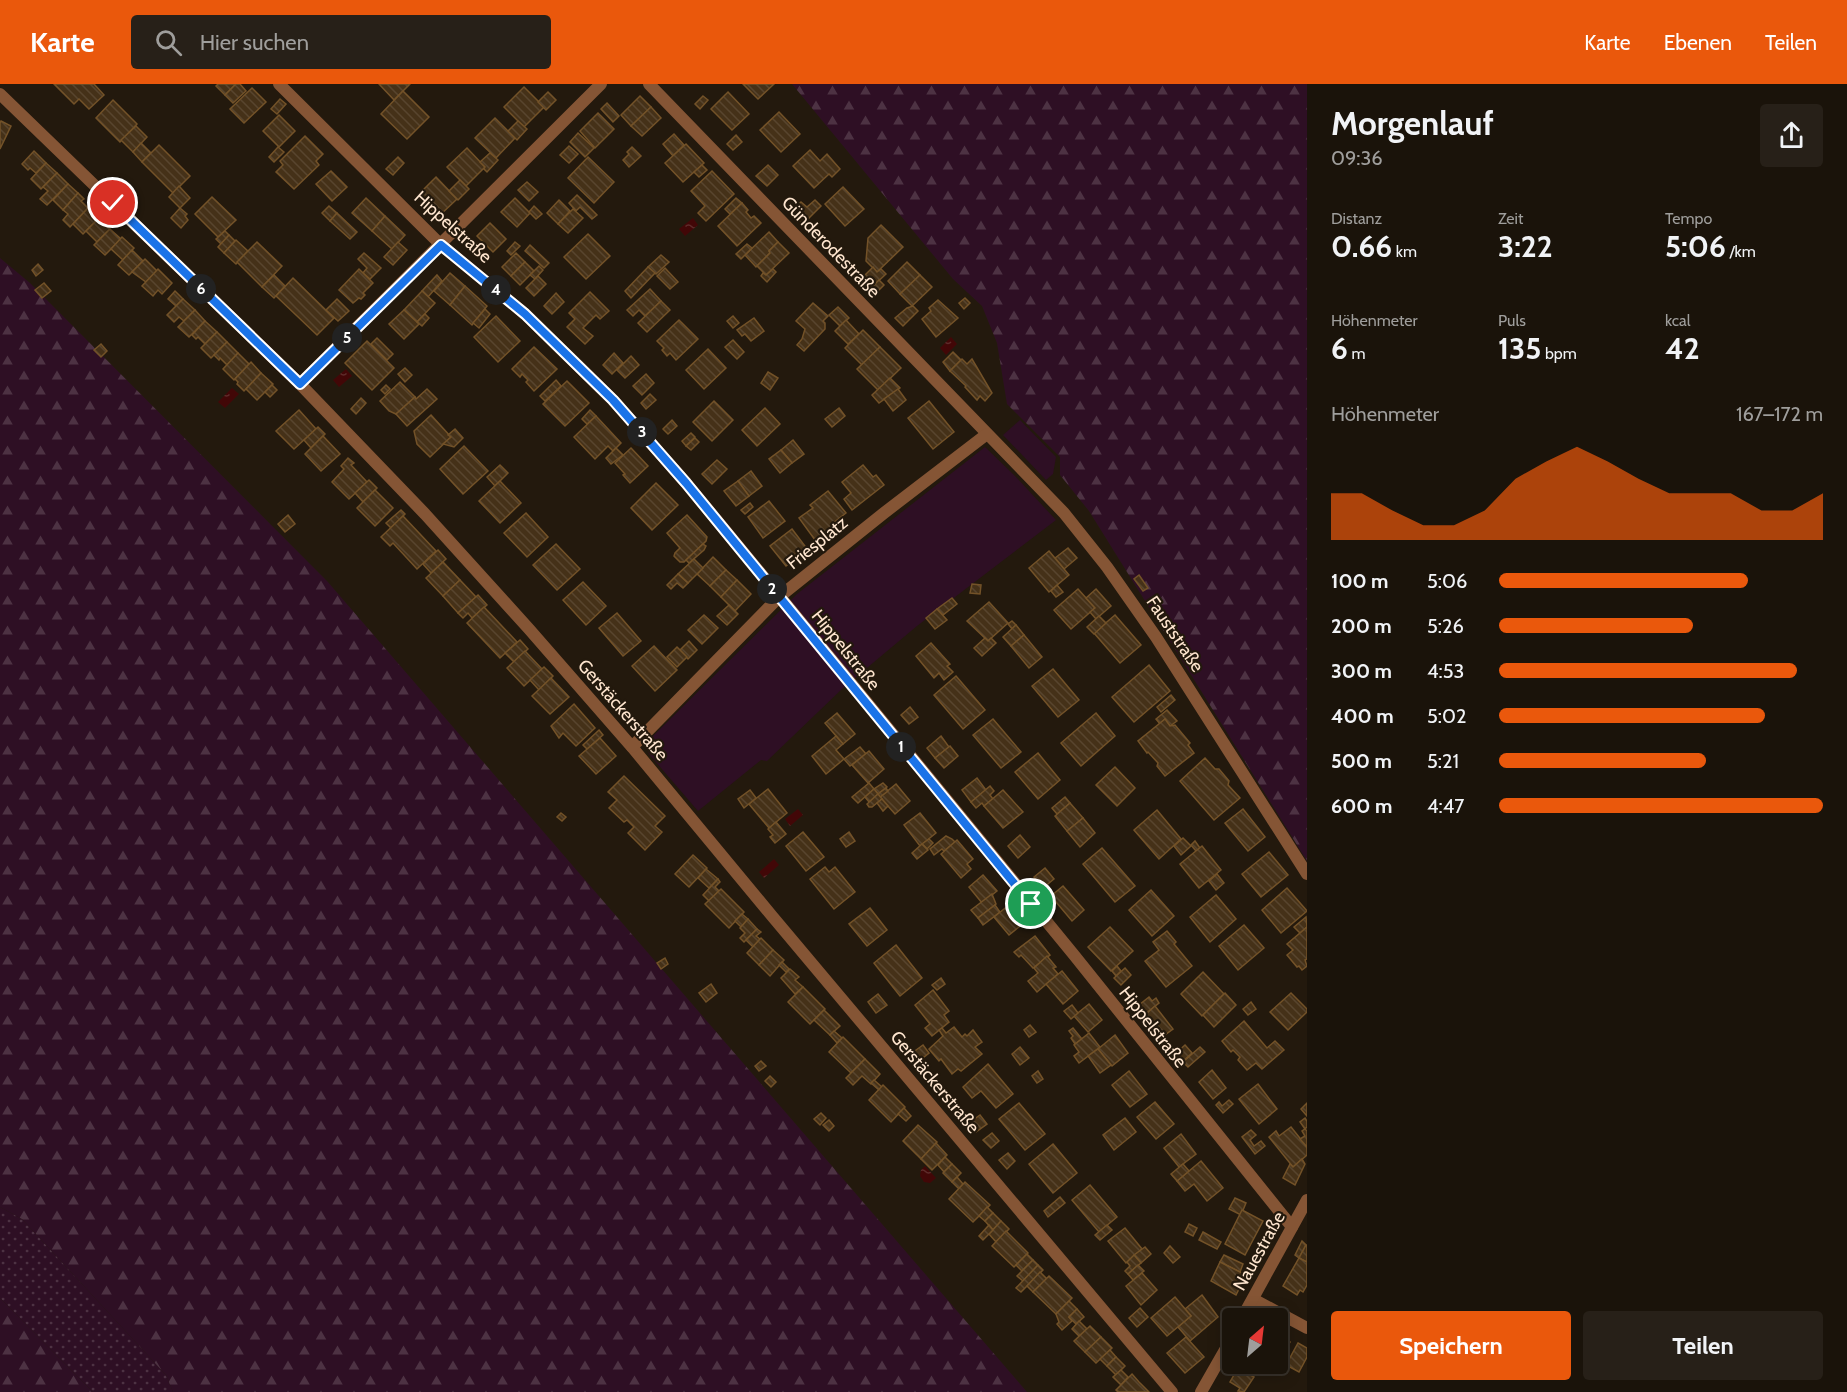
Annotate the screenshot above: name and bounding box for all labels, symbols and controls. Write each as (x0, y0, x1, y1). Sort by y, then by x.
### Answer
search box (131, 15, 551, 69)
text: Karte (30, 25, 95, 59)
icon: search (152, 26, 185, 59)
text: Hier suchen (200, 29, 309, 56)
text: Karte (1584, 30, 1631, 55)
text: Ebenen (1664, 30, 1732, 55)
text: Teilen (1765, 30, 1817, 55)
text: Morgenlauf (1331, 103, 1494, 143)
button: share (1760, 104, 1823, 167)
text: 09:36 (1331, 146, 1383, 170)
pin (87, 177, 138, 228)
icon: check (96, 186, 129, 219)
street label: Hippelstraße (410, 186, 496, 268)
street label: Günderodestraße (777, 192, 885, 302)
text: Distanz (1331, 209, 1382, 228)
text: Zeit (1498, 209, 1523, 228)
text: Tempo (1665, 209, 1712, 228)
text: 0.66 (1331, 228, 1392, 265)
text: 3:22 (1498, 228, 1553, 265)
text: 5:06 (1665, 228, 1726, 265)
text: km (1392, 242, 1417, 261)
text: /km (1726, 242, 1756, 261)
pin: 6 (186, 274, 216, 304)
pin: 4 (481, 275, 511, 305)
text: 6 (197, 279, 206, 298)
text: 4 (491, 280, 501, 299)
text: Höhenmeter (1331, 311, 1417, 330)
text: Puls (1498, 311, 1526, 330)
text: kcal (1665, 311, 1691, 330)
pin: 5 (332, 323, 362, 353)
text: 5 (343, 328, 351, 347)
text: 6 (1331, 330, 1348, 367)
text: 135 (1498, 330, 1541, 367)
text: 42 (1665, 330, 1700, 367)
text: m (1348, 344, 1366, 363)
text: bpm (1541, 344, 1577, 363)
text: Höhenmeter (1331, 402, 1439, 426)
text: 167–172 m (1736, 402, 1823, 426)
pin: 3 (627, 417, 657, 447)
text: 3 (638, 422, 646, 441)
street label: Friesplatz (782, 511, 852, 574)
text: 100 m (1331, 569, 1389, 593)
text: 5:06 (1427, 569, 1467, 593)
pin: 2 (757, 574, 787, 604)
text: 2 (768, 579, 776, 598)
street label: Fauststraße (1141, 592, 1209, 676)
street label: Hippelstraße (807, 605, 885, 695)
text: 200 m (1331, 614, 1392, 638)
text: 5:26 (1427, 614, 1464, 638)
street label: Gerstäckerstraße (573, 655, 673, 765)
text: 300 m (1331, 659, 1392, 683)
text: 4:53 (1427, 659, 1464, 683)
text: 400 m (1331, 704, 1394, 728)
text: 5:02 (1427, 704, 1466, 728)
pin: 1 (886, 732, 916, 762)
text: 1 (898, 737, 904, 756)
text: 500 m (1331, 749, 1392, 773)
text: 5:21 (1427, 749, 1459, 773)
text: 600 m (1331, 794, 1392, 818)
text: 4:47 (1427, 794, 1464, 818)
pin (1005, 878, 1056, 929)
icon: arrive (1014, 887, 1047, 920)
street label: Hippelstraße (1114, 982, 1192, 1072)
street label: Gerstäckerstraße (886, 1026, 984, 1138)
street label: Nauestraße (1228, 1208, 1290, 1294)
north arrow (1222, 1308, 1288, 1374)
map controls (1222, 1308, 1288, 1374)
button: Speichern (1331, 1311, 1571, 1380)
button: Teilen (1583, 1311, 1823, 1380)

